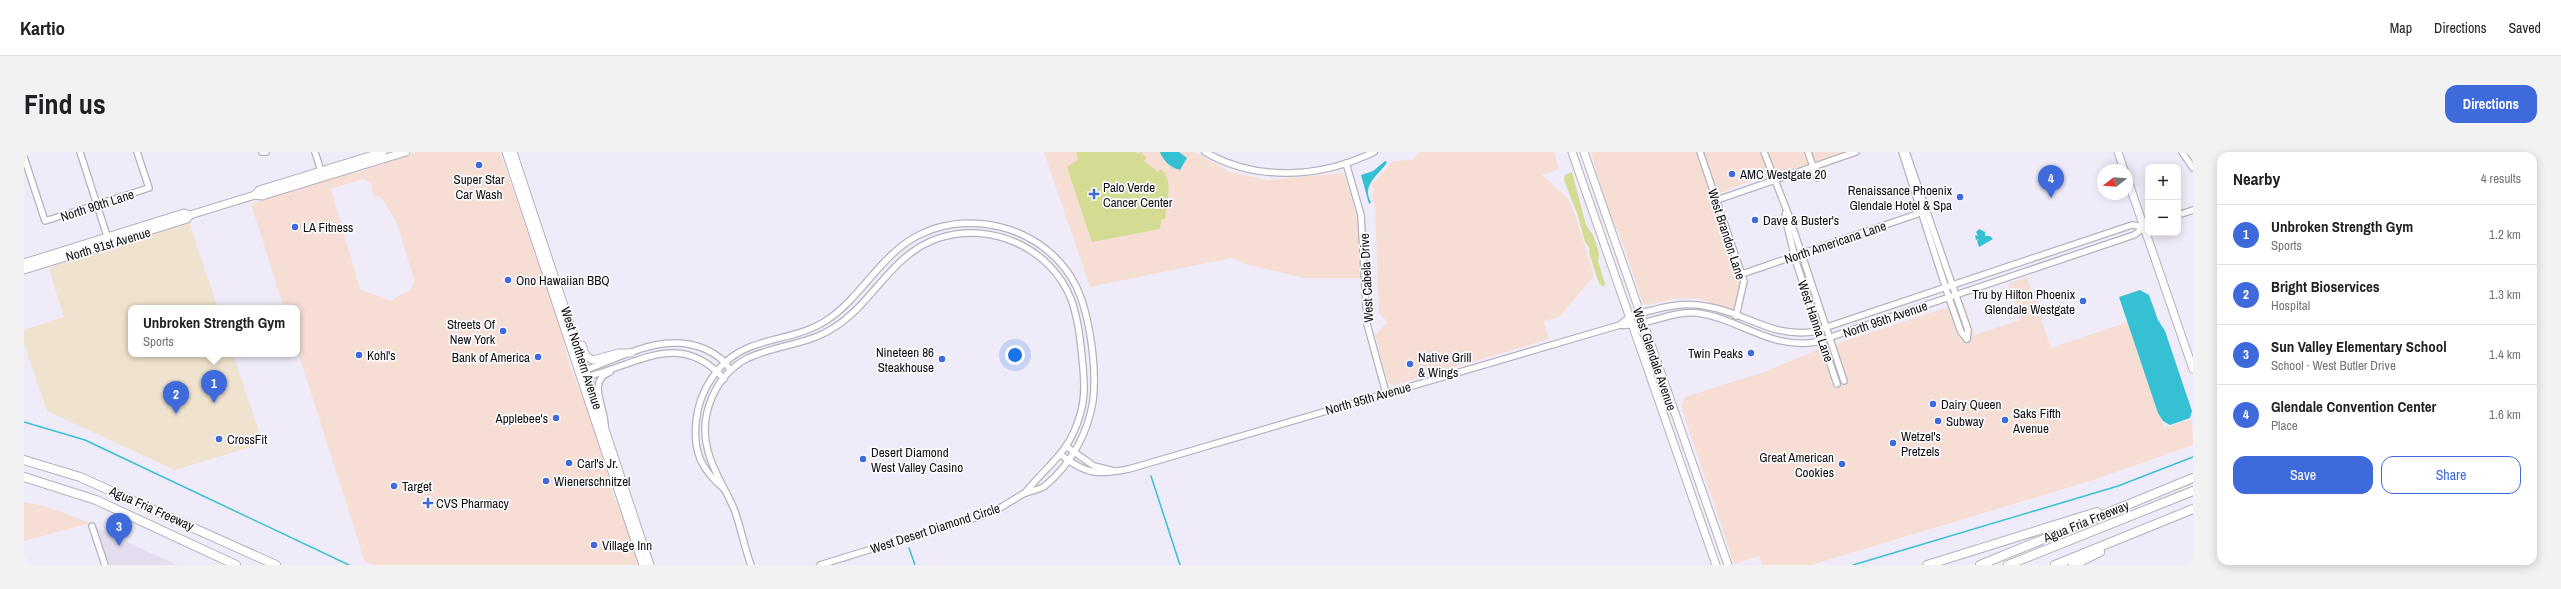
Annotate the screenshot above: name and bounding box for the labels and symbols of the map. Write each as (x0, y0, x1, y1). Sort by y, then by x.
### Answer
marker: Super Star Car Wash (474, 160, 484, 170)
north arrow (2097, 164, 2133, 200)
pin: 4 (2038, 165, 2064, 198)
place label: AMC Westgate 20 (1739, 166, 1826, 183)
marker: AMC Westgate 20 (1727, 169, 1737, 179)
place label: Super Star Car Wash (454, 171, 505, 203)
place label: Palo Verde Cancer Center (1103, 179, 1173, 211)
place label: Renaissance Phoenix Glendale Hotel & Spa (1848, 182, 1953, 214)
street label: North 90th Lane (58, 186, 136, 225)
street label: West Brandon Lane (1704, 187, 1749, 282)
marker: Palo Verde Cancer Center (1088, 188, 1100, 200)
marker: Renaissance Phoenix Glendale Hotel & Spa (1955, 192, 1965, 202)
place label: Dave & Buster's (1763, 212, 1839, 229)
marker: Dave & Buster's (1750, 215, 1760, 225)
street label: North Americana Lane (1782, 217, 1888, 268)
place label: LA Fitness (303, 219, 353, 236)
marker: LA Fitness (290, 222, 300, 232)
street label: North 91st Avenue (64, 224, 153, 265)
street label: West Cabela Drive (1356, 233, 1377, 323)
place label: Ono Hawaiian BBQ (516, 272, 610, 289)
marker: Ono Hawaiian BBQ (503, 275, 513, 285)
street label: West Hanna Lane (1794, 278, 1837, 364)
place label: Tru by Hilton Phoenix Glendale Westgate (1972, 286, 2076, 318)
marker: Tru by Hilton Phoenix Glendale Westgate (2078, 296, 2088, 306)
street label: North 95th Avenue (1841, 297, 1930, 342)
street label: West Northern Avenue (557, 305, 606, 412)
street label: West Glendale Avenue (1629, 305, 1680, 413)
place label: Streets Of New York (447, 316, 496, 348)
marker: Streets Of New York (498, 326, 508, 336)
place label: Nineteen 86 Steakhouse (876, 344, 934, 376)
your location (1005, 345, 1025, 365)
place label: Twin Peaks (1688, 345, 1743, 362)
place label: Kohl's (367, 347, 396, 364)
marker: Twin Peaks (1746, 348, 1756, 358)
place label: Bank of America (452, 349, 530, 366)
place label: Native Grill & Wings (1418, 349, 1471, 381)
marker: Kohl's (354, 350, 364, 360)
marker: Bank of America (533, 352, 543, 362)
marker: Nineteen 86 Steakhouse (937, 354, 947, 364)
marker: Native Grill & Wings (1405, 359, 1415, 369)
pin: 1 (201, 370, 227, 403)
street label: North 95th Avenue (1323, 378, 1413, 419)
pin: 2 (163, 381, 189, 414)
place label: Dairy Queen (1941, 396, 2002, 413)
marker: Dairy Queen (1928, 399, 1938, 409)
place label: Saks Fifth Avenue (2012, 405, 2061, 437)
place label: Applebee's (495, 410, 548, 427)
marker: Applebee's (551, 413, 561, 423)
place label: Subway (1946, 413, 1985, 430)
marker: Saks Fifth Avenue (2000, 415, 2010, 425)
marker: Subway (1933, 416, 1943, 426)
place label: Wetzel's Pretzels (1901, 428, 1941, 460)
place label: CrossFit (227, 431, 267, 448)
marker: CrossFit (214, 434, 224, 444)
marker: Wetzel's Pretzels (1888, 438, 1898, 448)
place label: Desert Diamond West Valley Casino (871, 444, 963, 476)
place label: Great American Cookies (1759, 449, 1834, 481)
marker: Desert Diamond West Valley Casino (858, 454, 868, 464)
place label: Carl's Jr. (577, 455, 618, 472)
marker: Carl's Jr. (564, 458, 574, 468)
marker: Great American Cookies (1837, 459, 1847, 469)
place label: Wienerschnitzel (554, 473, 630, 490)
marker: Wienerschnitzel (541, 476, 551, 486)
place label: Target (402, 478, 432, 495)
marker: Target (389, 481, 399, 491)
street label: Agua Fria Freeway (106, 482, 197, 535)
place label: CVS Pharmacy (436, 495, 510, 512)
street label: Agua Fria Freeway (2040, 496, 2132, 547)
marker: CVS Pharmacy (423, 498, 433, 508)
street label: West Desert Diamond Circle (868, 499, 1002, 557)
pin: 3 (106, 513, 132, 546)
place label: Village Inn (602, 537, 652, 554)
marker: Village Inn (589, 540, 599, 550)

